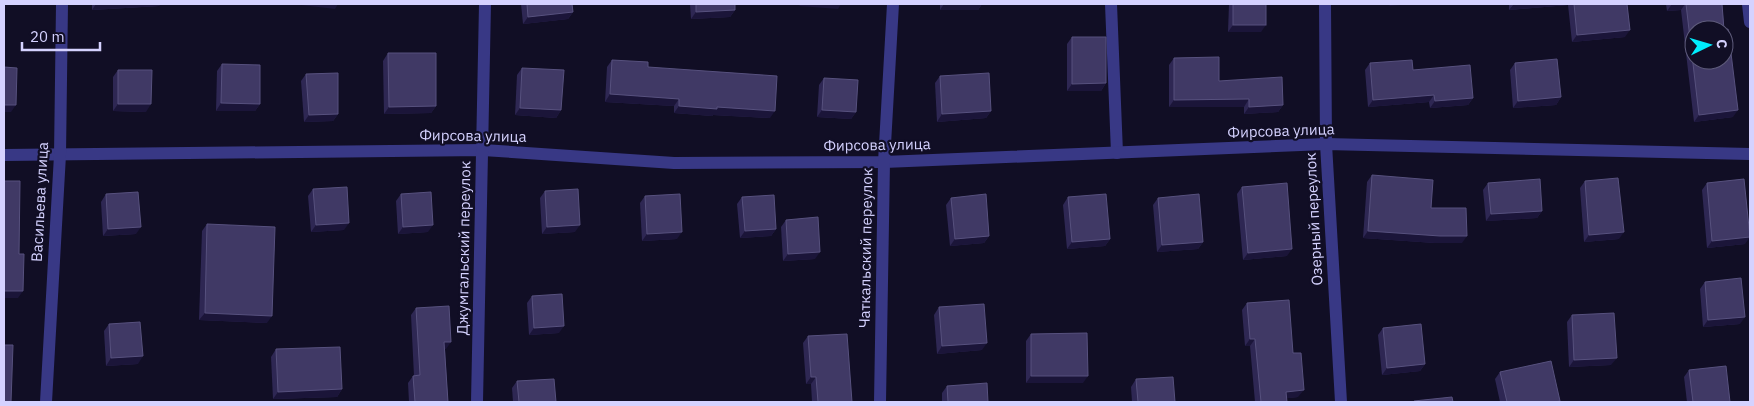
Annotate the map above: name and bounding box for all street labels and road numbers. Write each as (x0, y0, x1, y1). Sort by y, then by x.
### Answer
street label: Фирсова улица (1227, 119, 1335, 142)
street label: Фирсова улица (419, 125, 527, 146)
street label: Фирсова улица (823, 134, 931, 155)
street label: Васильева улица (27, 142, 52, 262)
street label: Озерный переулок (1301, 152, 1326, 286)
street label: Джумгальский переулок (452, 161, 475, 335)
street label: Чаткальский переулок (855, 168, 876, 328)

